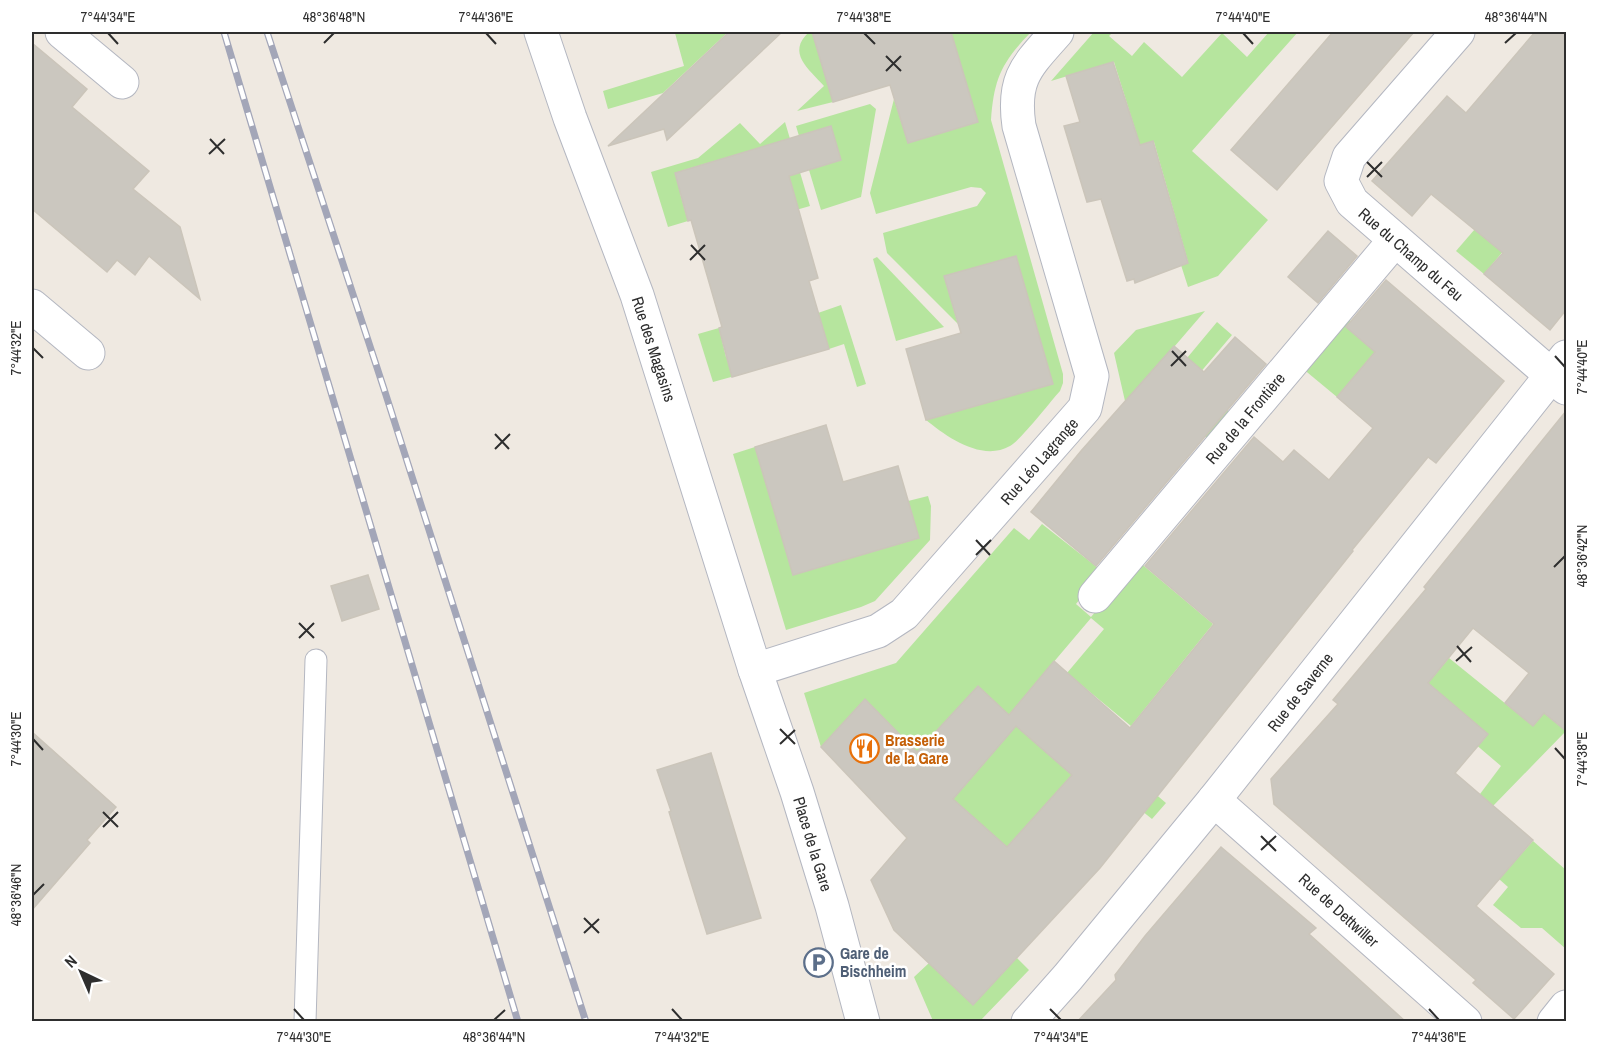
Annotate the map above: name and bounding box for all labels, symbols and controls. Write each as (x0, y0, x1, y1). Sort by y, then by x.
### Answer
text: 7°44'34"E (80, 6, 136, 27)
text: 48°36'48"N (303, 6, 365, 27)
text: 7°44'36"E (458, 6, 514, 27)
text: 7°44'38"E (836, 6, 892, 27)
text: 7°44'40"E (1215, 6, 1271, 27)
text: 48°36'44"N (1485, 6, 1547, 27)
street label: Rue du Champ du Feu (1354, 202, 1468, 306)
street label: Rue des Magasins (627, 294, 681, 404)
text: 7°44'32"E (5, 320, 26, 376)
text: 7°44'40"E (1571, 339, 1592, 395)
street label: Rue de la Frontière (1200, 368, 1290, 468)
street label: Rue Léo Lagrange (995, 413, 1083, 509)
text: 48°36'42"N (1571, 525, 1592, 587)
street label: Rue de Saverne (1262, 648, 1338, 736)
text: 7°44'30"E (5, 711, 26, 767)
place label: Brasserie de la Gare (885, 729, 948, 769)
text: 7°44'38"E (1571, 731, 1592, 787)
restaurant icon: Brasserie de la Gare (848, 733, 880, 765)
street label: Place de la Gare (788, 794, 838, 894)
text: 48°36'46"N (5, 864, 26, 926)
street label: Rue de Dettwiller (1294, 868, 1384, 952)
north arrow (51, 942, 111, 1002)
place label: Gare de Bischheim (840, 942, 906, 982)
parking icon: Gare de Bischheim (803, 946, 835, 978)
text: N (60, 950, 82, 972)
text: 7°44'30"E (276, 1026, 332, 1047)
text: 48°36'44"N (463, 1026, 525, 1047)
text: 7°44'32"E (654, 1026, 710, 1047)
text: 7°44'34"E (1033, 1026, 1089, 1047)
text: 7°44'36"E (1411, 1026, 1467, 1047)

